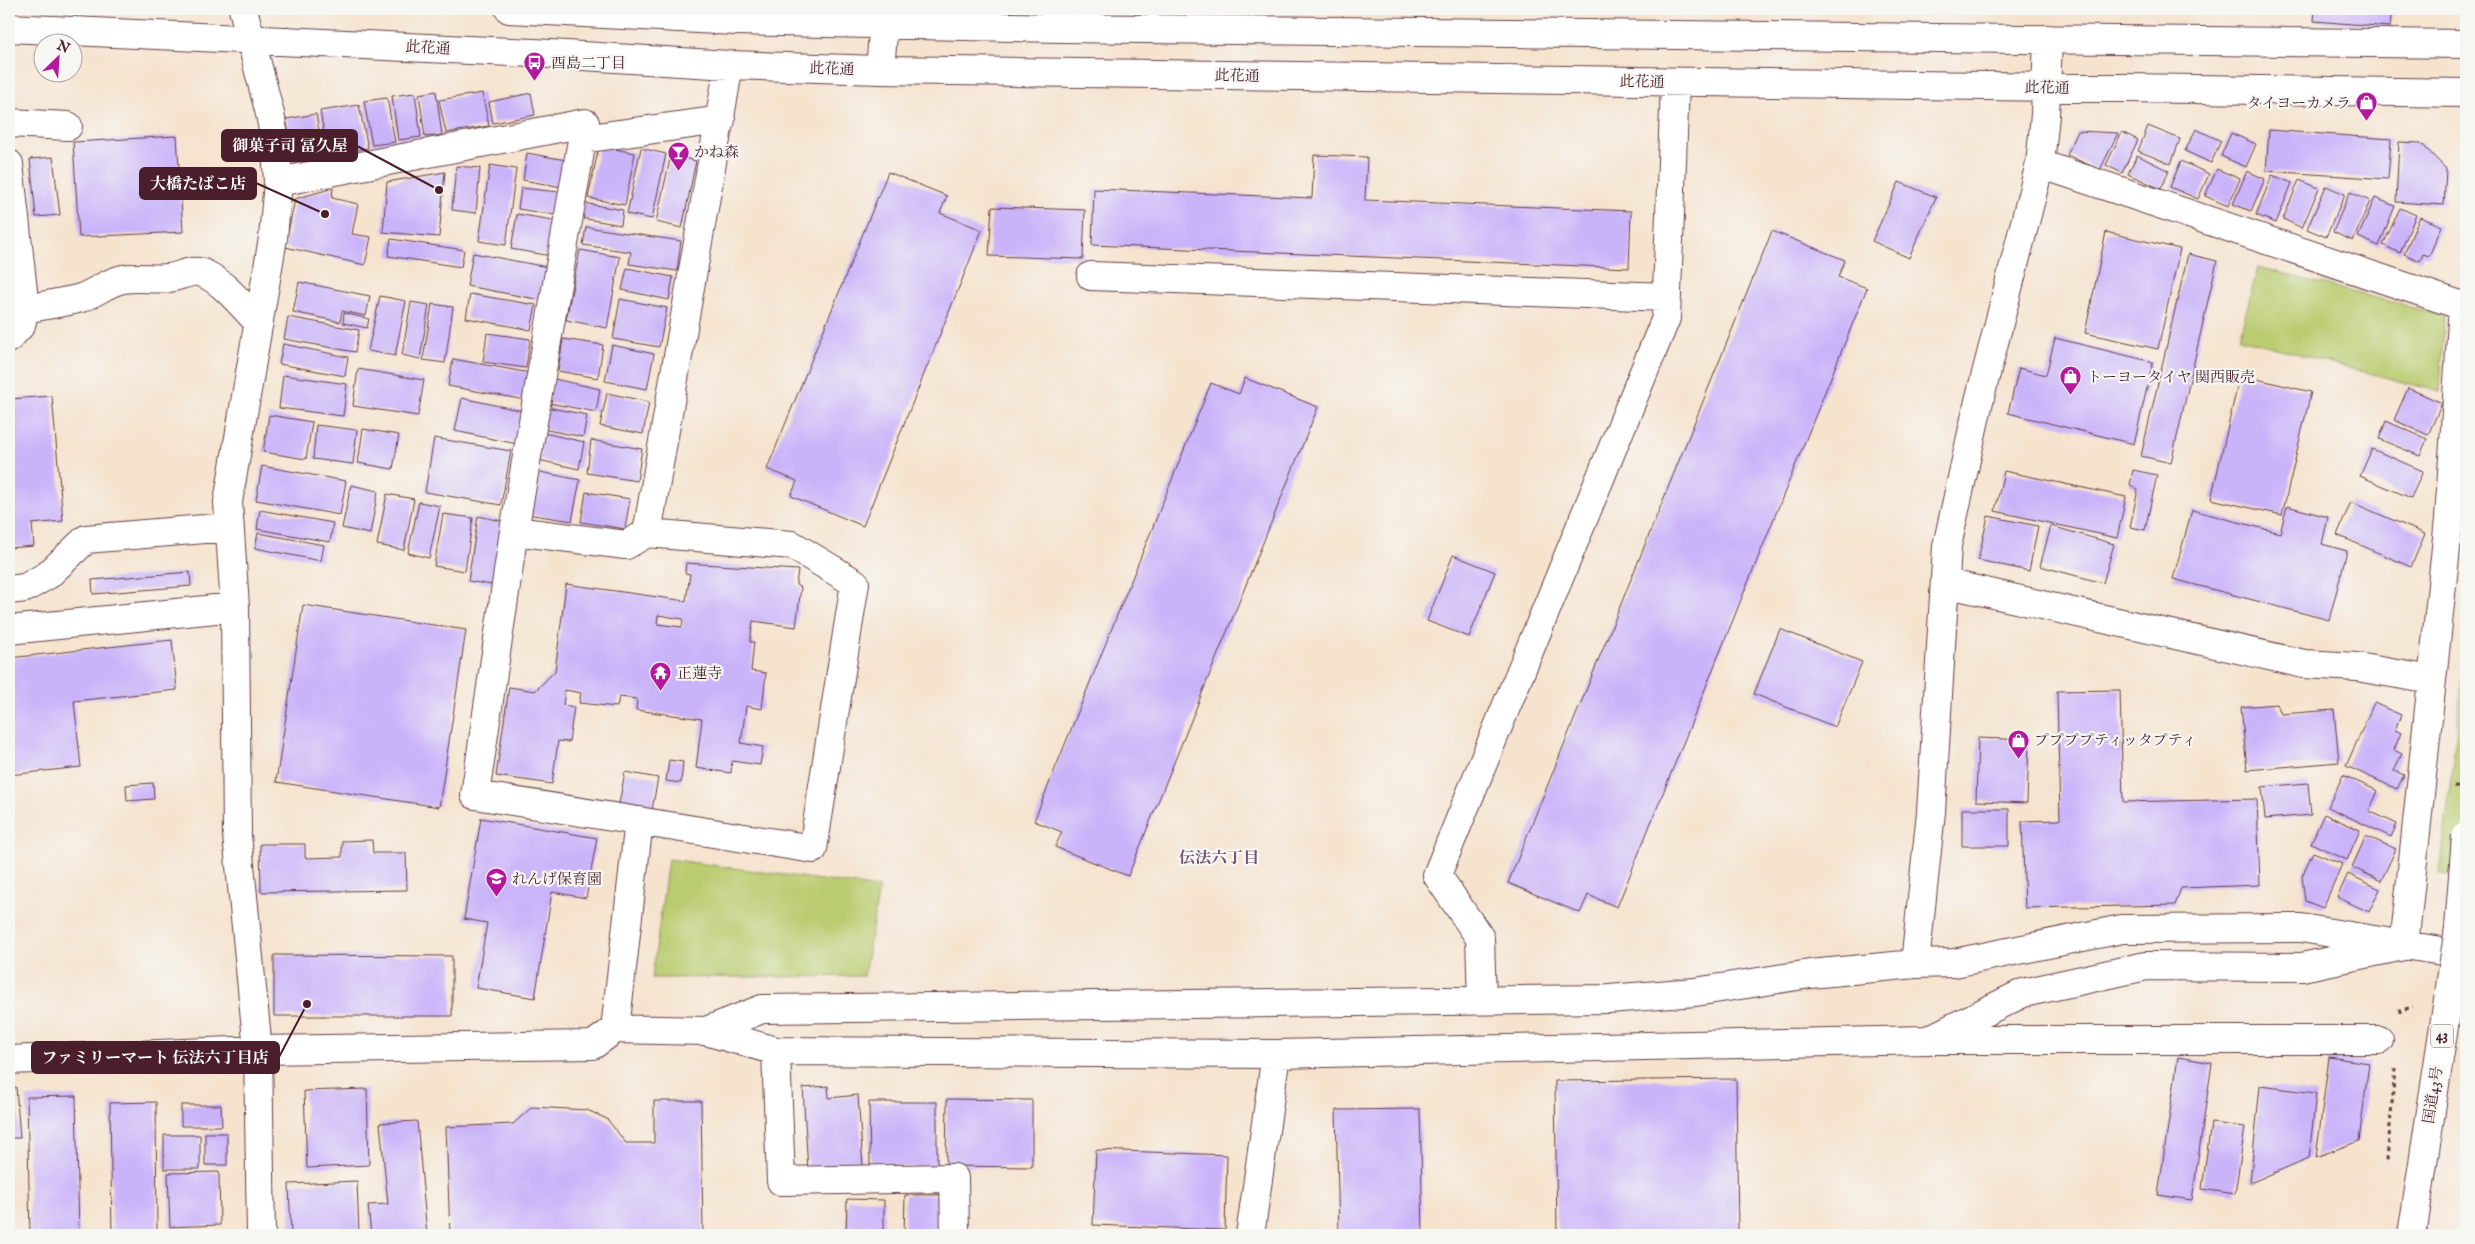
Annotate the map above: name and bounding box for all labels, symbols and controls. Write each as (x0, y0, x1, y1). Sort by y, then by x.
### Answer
north arrow (32, 32, 82, 82)
text: N (53, 36, 72, 58)
street label: 此花通 (405, 37, 451, 59)
bus stop icon: 酉島二丁目 (523, 51, 547, 82)
place label: 酉島二丁目 (551, 54, 626, 73)
street label: 此花通 (809, 59, 855, 79)
street label: 此花通 (1214, 66, 1260, 86)
street label: 此花通 (1619, 72, 1665, 92)
street label: 此花通 (2024, 78, 2070, 98)
shop icon: タイヨーカメラ (2355, 91, 2379, 122)
place label: タイヨーカメラ (2247, 94, 2351, 113)
callout: 御菓子司 冨久屋 (222, 130, 357, 161)
text: 御菓子司 冨久屋 (232, 137, 348, 157)
bar icon: かね森 (666, 140, 690, 171)
place label: かね森 (694, 143, 739, 162)
callout: 大橋たばこ店 (140, 168, 256, 199)
text: 大橋たばこ店 (150, 175, 246, 195)
shop icon: トーヨータイヤ 関西販売 (2059, 365, 2083, 396)
place label: トーヨータイヤ 関西販売 (2087, 368, 2255, 387)
temple icon: 正蓮寺 (649, 661, 673, 692)
place label: 正蓮寺 (677, 664, 722, 683)
shop icon: ププププティッタプティ (2006, 728, 2030, 759)
place label: ププププティッタプティ (2034, 731, 2197, 750)
district label: 伝法六丁目 (1179, 849, 1259, 869)
school or university icon: れんげ保育園 (484, 867, 508, 898)
place label: れんげ保育園 (512, 870, 602, 889)
road number: 43 (2431, 1024, 2453, 1048)
callout: ファミリーマート 伝法六丁目店 (32, 1042, 279, 1073)
text: ファミリーマート 伝法六丁目店 (41, 1049, 269, 1069)
street label: 国道43号 (2419, 1065, 2447, 1125)

